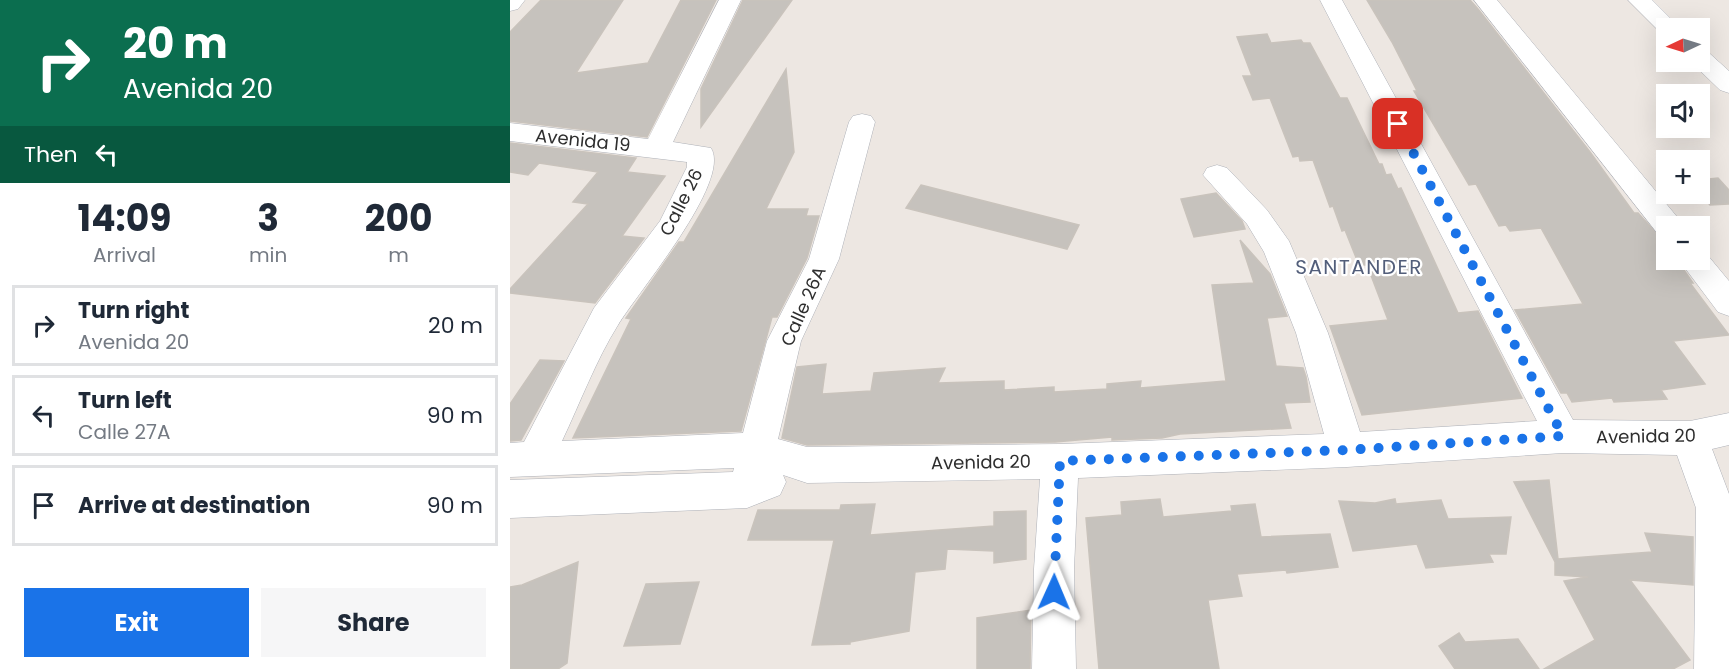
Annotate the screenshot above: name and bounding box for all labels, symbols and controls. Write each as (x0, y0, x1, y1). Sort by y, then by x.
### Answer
text: 20 m (123, 14, 228, 73)
north arrow (1656, 18, 1710, 72)
map controls (1656, 18, 1710, 270)
icon: right (24, 24, 102, 102)
text: Avenida 20 (123, 70, 273, 107)
button: sound (1656, 84, 1710, 138)
pin (1372, 98, 1423, 149)
icon: arrive (1381, 107, 1414, 140)
street label: Avenida 19 (534, 123, 632, 157)
icon: left (90, 138, 123, 171)
text: Then (24, 139, 78, 170)
button: + (1656, 150, 1710, 204)
street label: Calle 26 (653, 164, 709, 240)
text: 14:09 (78, 193, 171, 244)
text: 3 (257, 193, 279, 244)
text: 200 (365, 193, 432, 244)
button: − (1656, 216, 1710, 270)
text: Arrival (93, 241, 156, 269)
text: min (249, 241, 287, 269)
text: m (388, 241, 409, 269)
district label: SANTANDER (1295, 253, 1423, 281)
street label: Calle 26A (774, 262, 832, 350)
text: Turn right (78, 295, 189, 326)
icon: right (27, 309, 60, 342)
text: 20 m (428, 310, 483, 341)
text: Avenida 20 (78, 328, 189, 356)
text: Turn left (78, 385, 172, 416)
icon: left (27, 399, 60, 432)
text: 90 m (427, 400, 483, 431)
text: Calle 27A (78, 418, 170, 446)
street label: Avenida 20 (1596, 423, 1696, 449)
street label: Avenida 20 (931, 449, 1031, 475)
icon: arrive (27, 489, 60, 522)
text: Arrive at destination (78, 490, 310, 521)
text: 90 m (427, 490, 483, 521)
position arrow (1022, 560, 1086, 624)
button: Exit (24, 588, 249, 657)
button: Share (261, 588, 486, 657)

